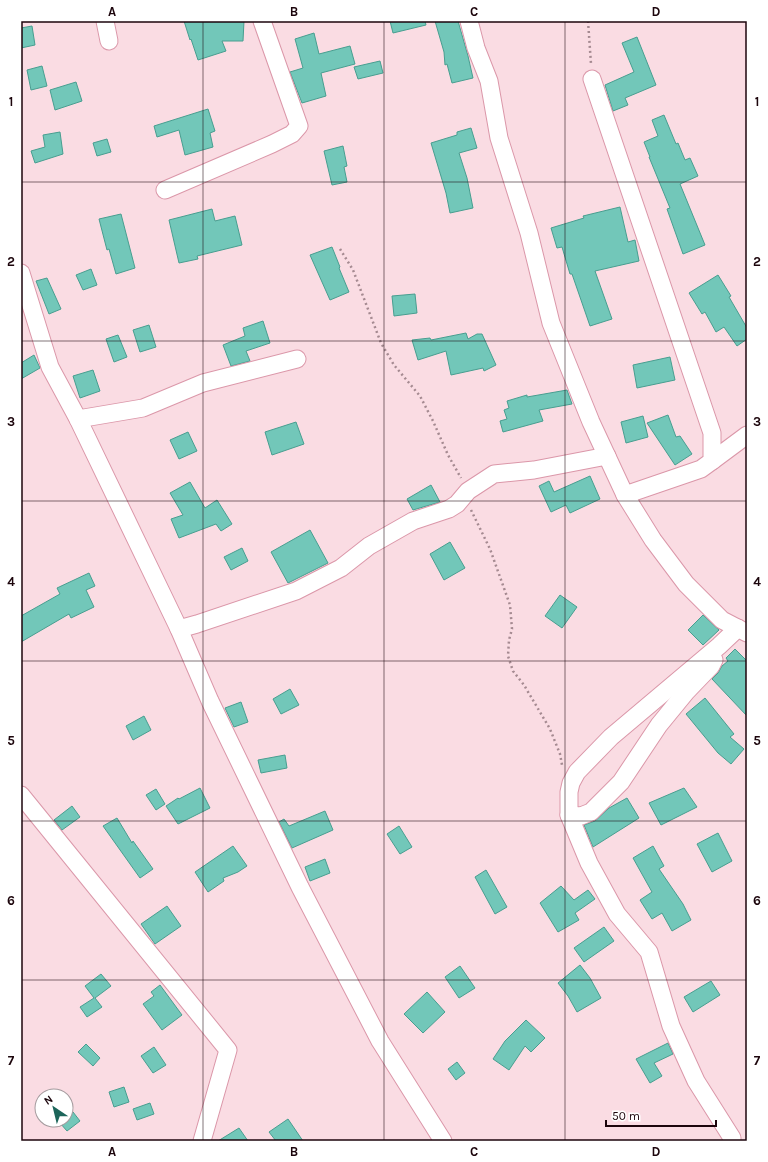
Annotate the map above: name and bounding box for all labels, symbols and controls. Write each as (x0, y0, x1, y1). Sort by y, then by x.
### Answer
text: A (108, 4, 116, 19)
text: B (290, 4, 298, 19)
text: C (470, 4, 478, 19)
text: D (652, 4, 661, 19)
text: 1 (9, 94, 13, 109)
text: 1 (755, 94, 759, 109)
text: 2 (7, 254, 15, 269)
text: 2 (753, 254, 761, 269)
text: 3 (7, 414, 15, 429)
text: 3 (753, 414, 761, 429)
text: 4 (7, 574, 15, 589)
text: 4 (753, 574, 761, 589)
text: 5 (7, 733, 15, 748)
text: 5 (753, 733, 761, 748)
text: 6 (7, 893, 15, 908)
text: 6 (753, 893, 761, 908)
text: 7 (8, 1053, 15, 1068)
text: 7 (754, 1053, 761, 1068)
north arrow (34, 1088, 74, 1128)
text: N (42, 1093, 56, 1108)
scale bar (606, 1102, 716, 1128)
text: 50 m (612, 1109, 640, 1123)
text: A (108, 1144, 116, 1159)
text: B (290, 1144, 298, 1159)
text: C (470, 1144, 478, 1159)
text: D (652, 1144, 661, 1159)

